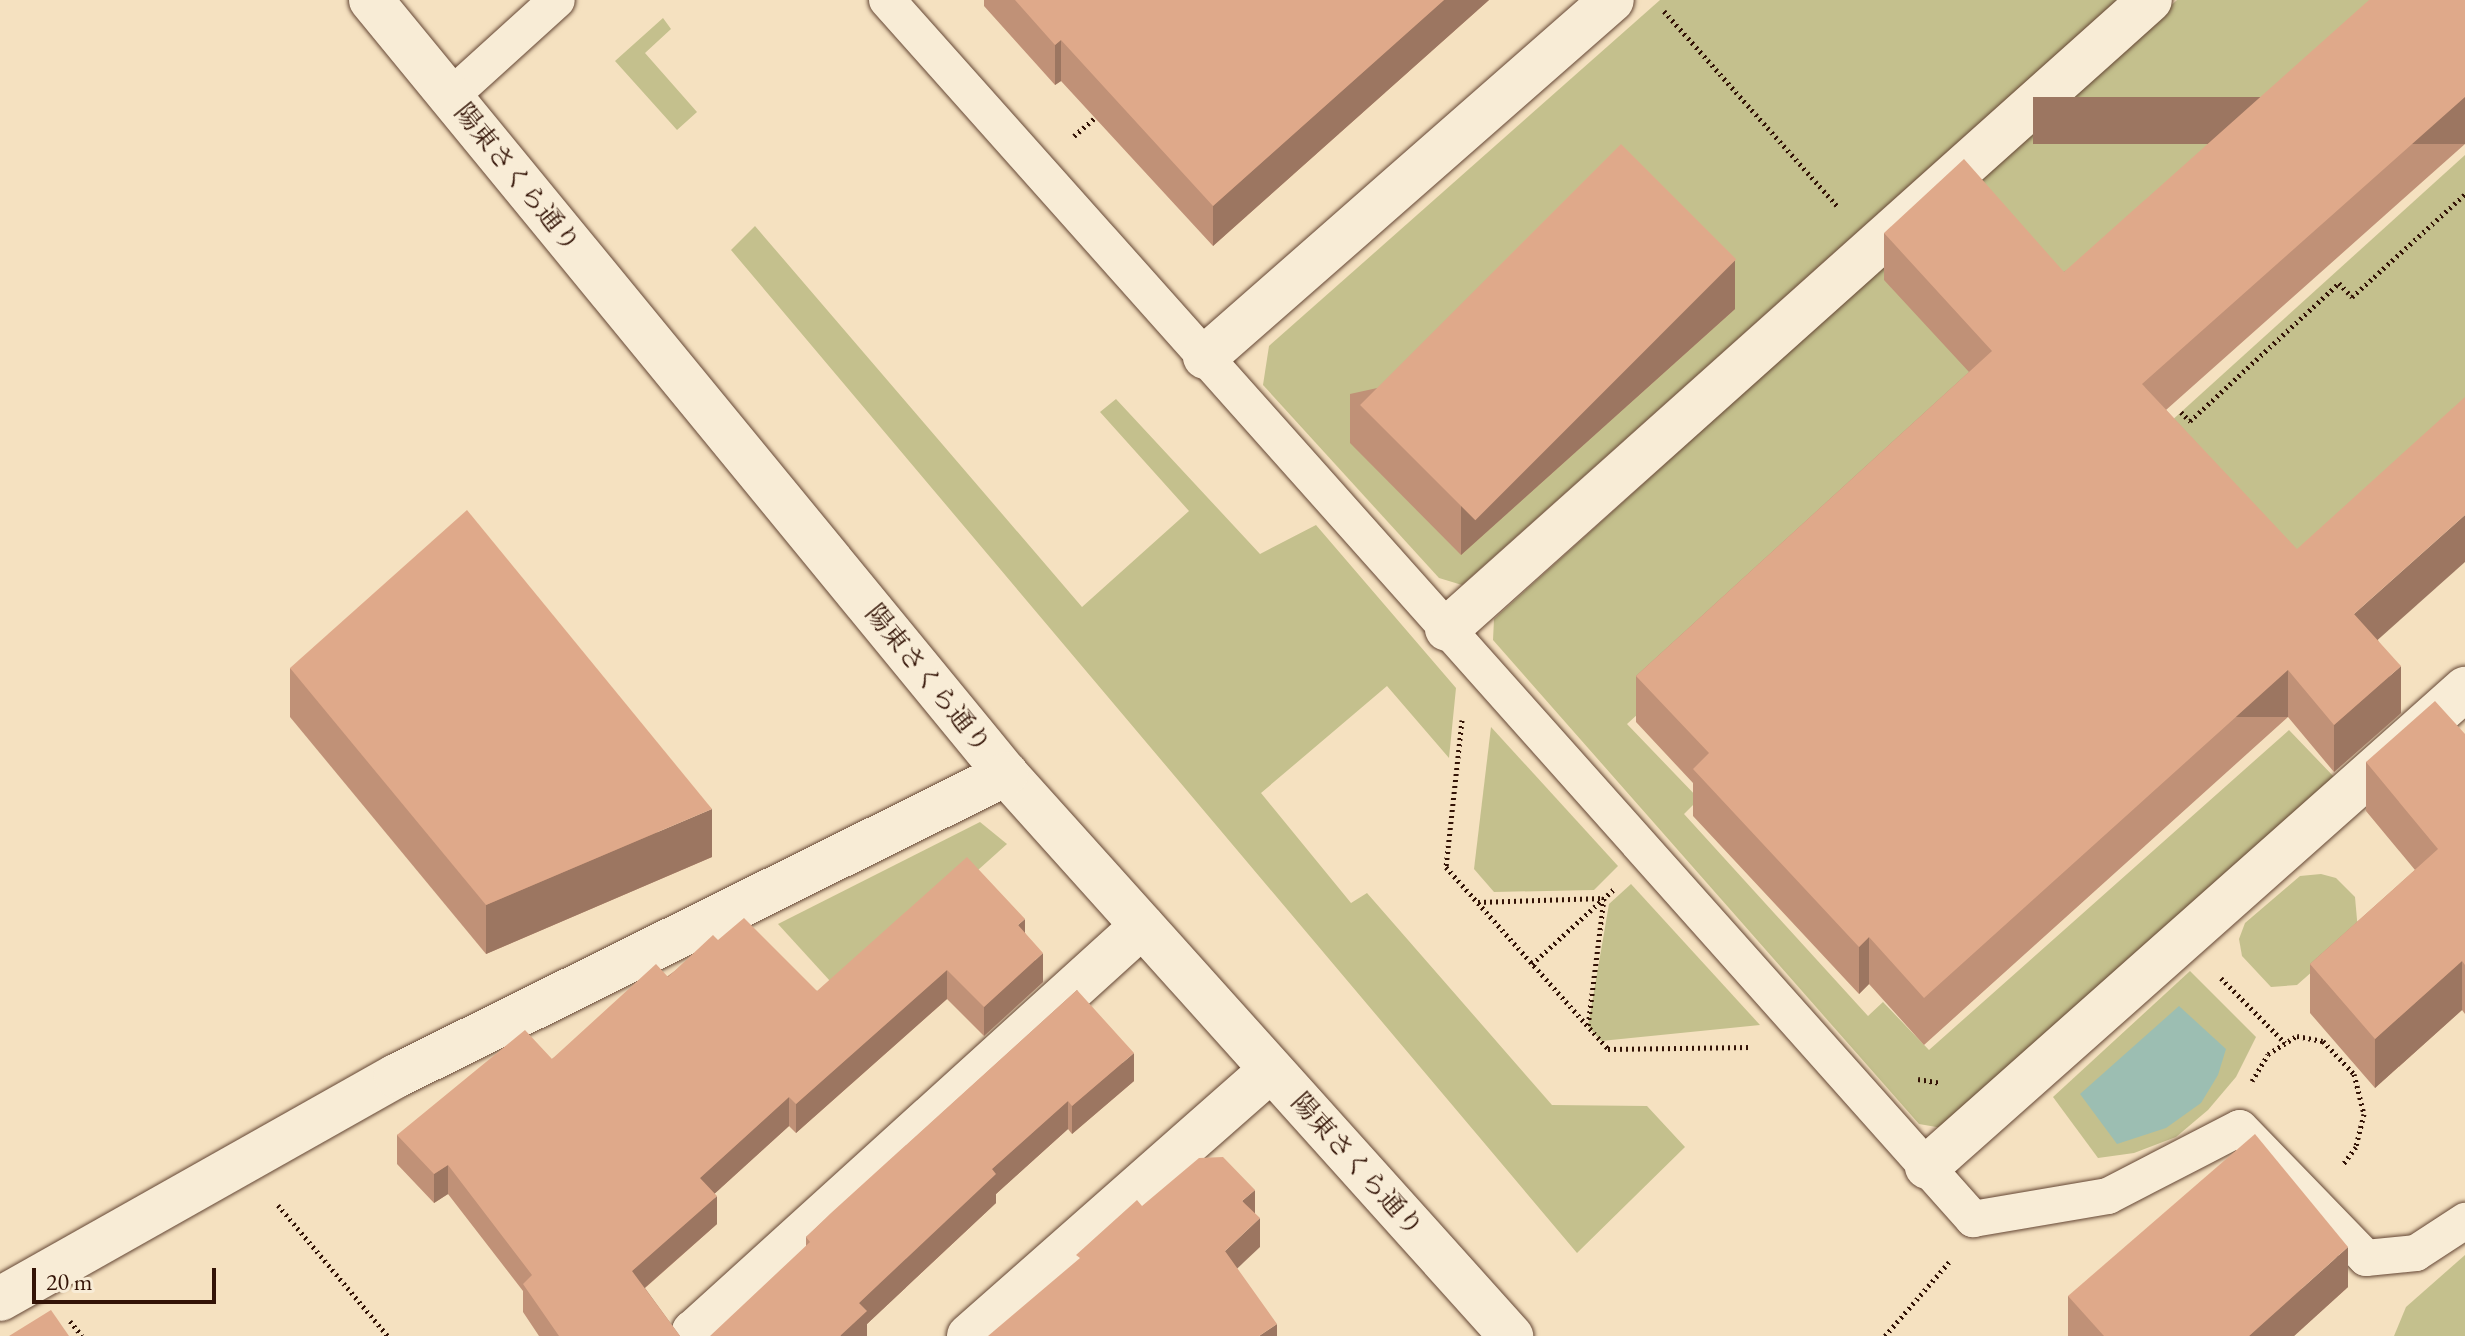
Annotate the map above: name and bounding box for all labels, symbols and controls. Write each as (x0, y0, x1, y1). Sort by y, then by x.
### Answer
street label: 陽東さくら通り (448, 97, 586, 259)
street label: 陽東さくら通り (859, 598, 997, 760)
street label: 陽東さくら通り (1285, 1087, 1429, 1243)
scale bar (36, 1252, 220, 1302)
text: 20 m (46, 1266, 93, 1297)

